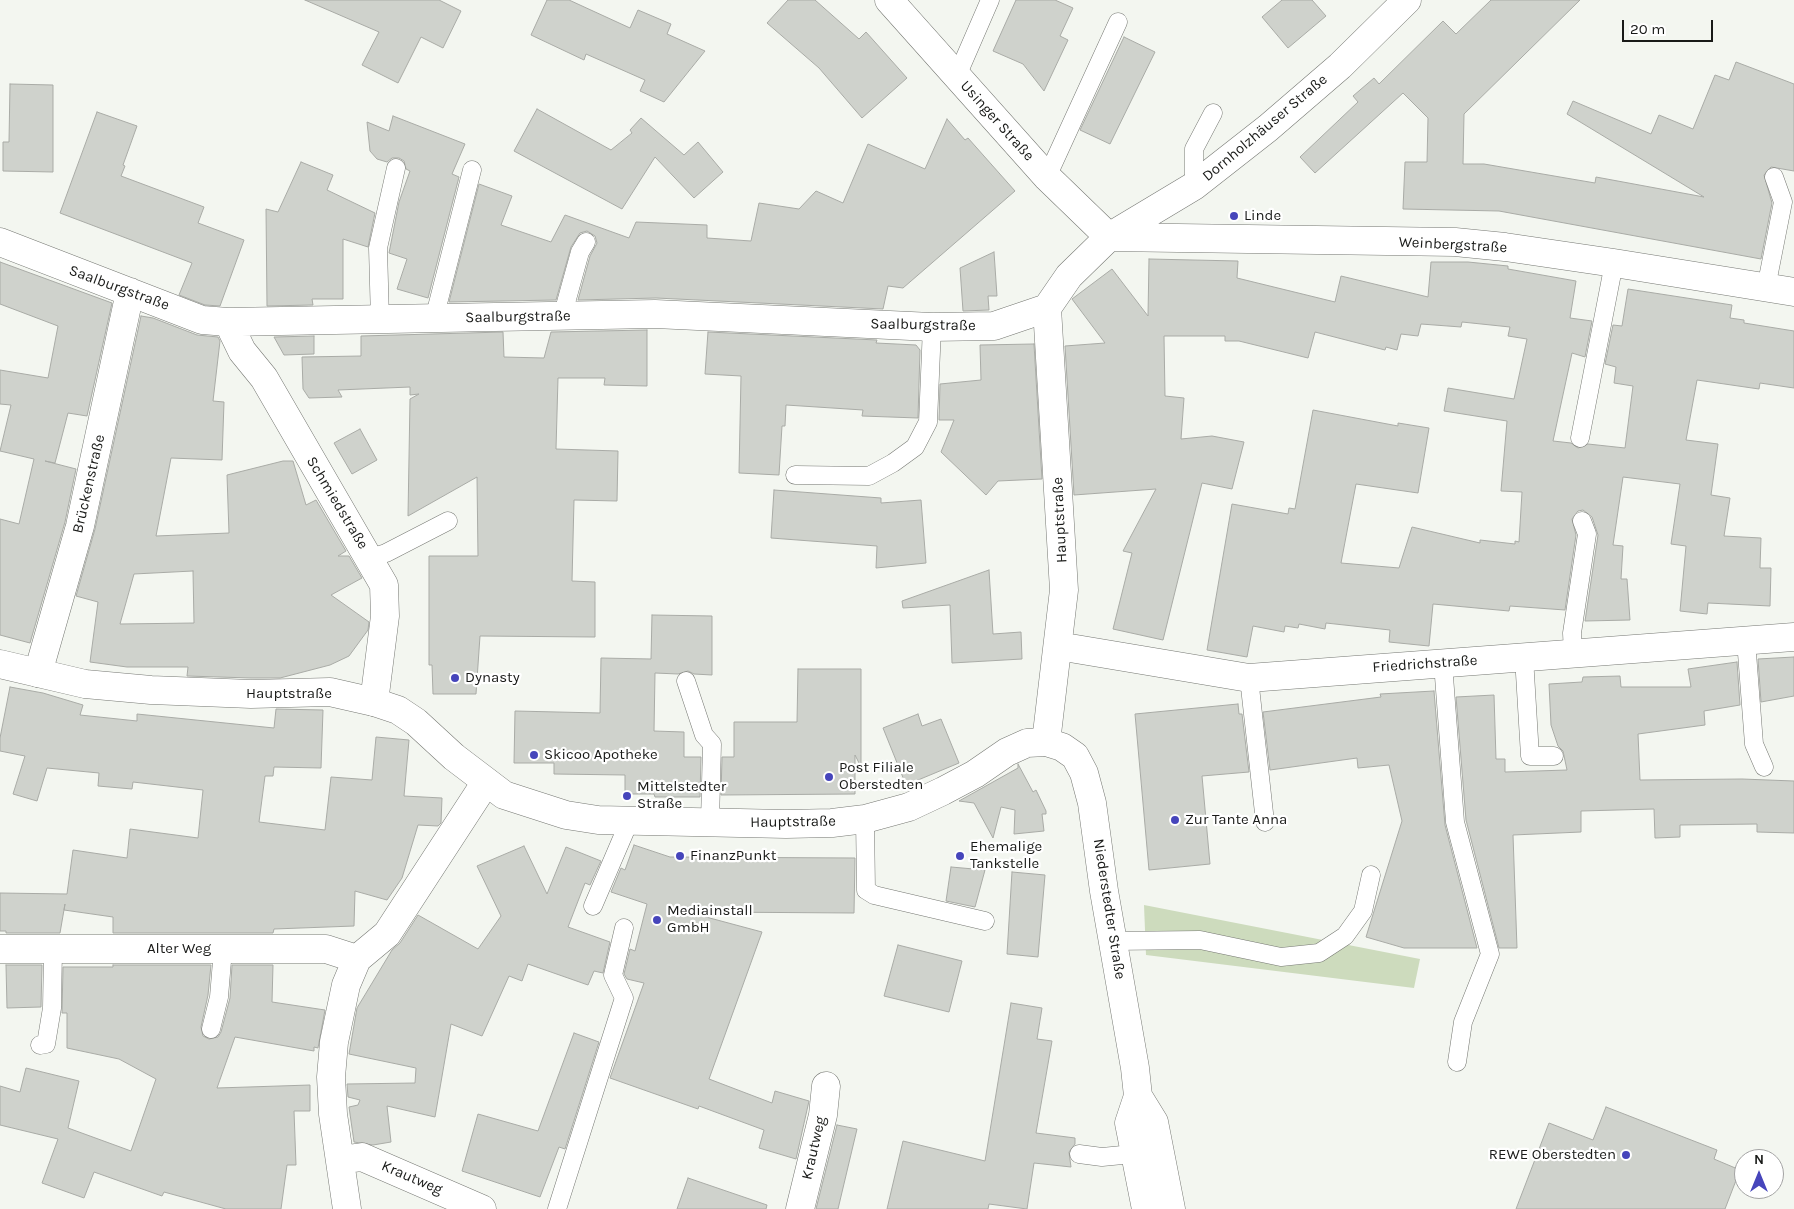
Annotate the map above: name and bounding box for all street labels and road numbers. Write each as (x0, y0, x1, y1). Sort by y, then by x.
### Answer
street label: Dornholzhäuser Straße (1199, 71, 1331, 185)
street label: Usinger Straße (956, 77, 1038, 165)
street label: Weinbergstraße (1398, 233, 1508, 257)
street label: Saalburgstraße (66, 261, 172, 315)
street label: Saalburgstraße (465, 307, 571, 327)
street label: Saalburgstraße (870, 315, 976, 335)
street label: Brückenstraße (69, 433, 109, 535)
street label: Schmiedstraße (302, 453, 372, 553)
street label: Hauptstraße (1049, 477, 1071, 563)
street label: Friedrichstraße (1372, 651, 1478, 677)
street label: Hauptstraße (246, 685, 332, 703)
street label: Hauptstraße (750, 812, 836, 832)
street label: Niederstedter Straße (1089, 837, 1129, 981)
street label: Alter Weg (147, 940, 211, 958)
street label: Krautweg (798, 1115, 830, 1181)
street label: Krautweg (379, 1157, 445, 1199)

